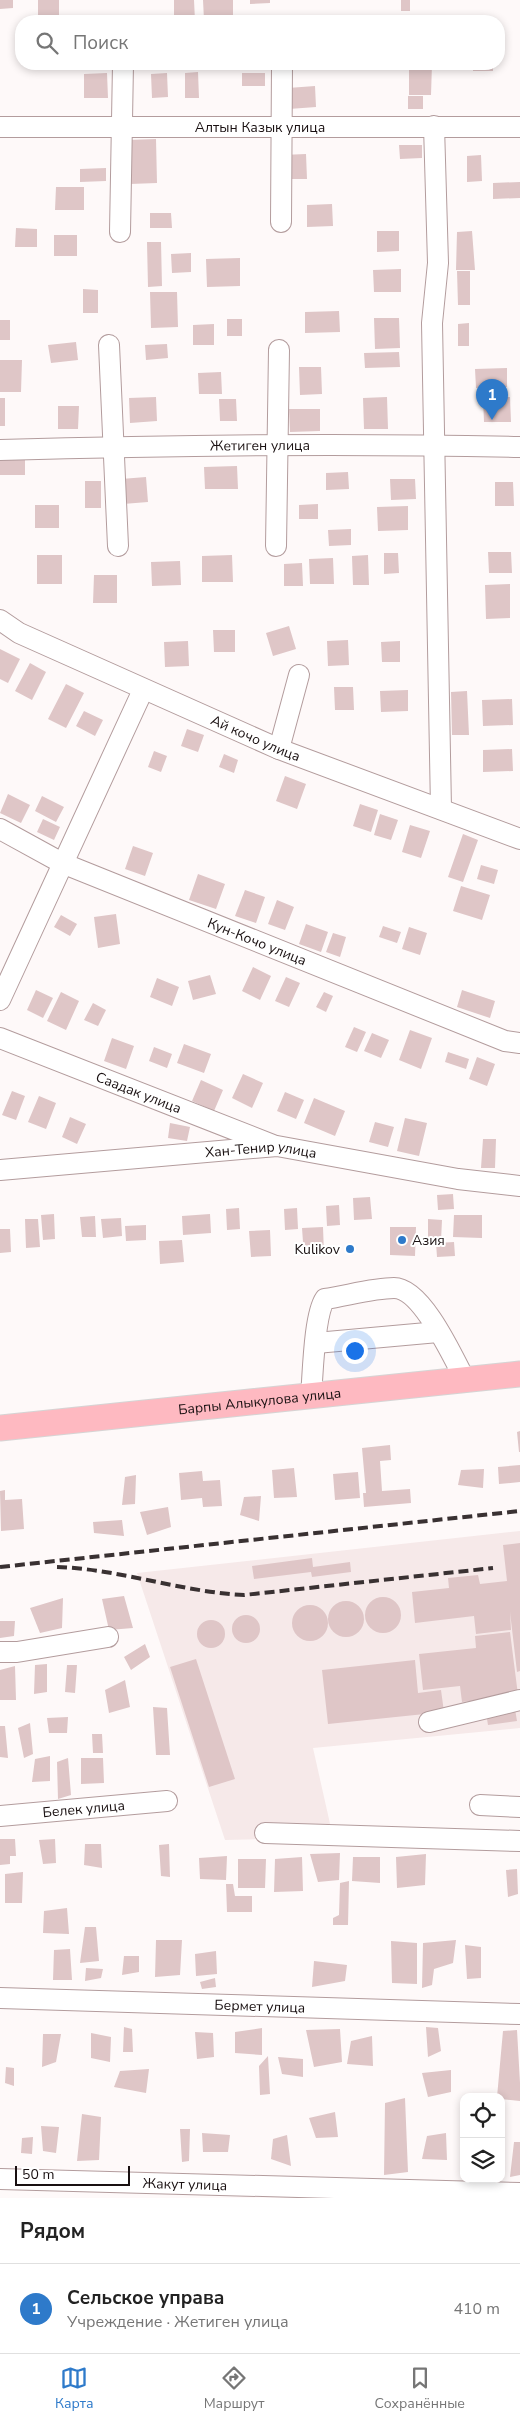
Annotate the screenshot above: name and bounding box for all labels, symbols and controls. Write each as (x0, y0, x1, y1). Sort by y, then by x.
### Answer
search box (15, 15, 505, 70)
icon: search (33, 29, 61, 57)
text: Поиск (73, 30, 128, 56)
street label: Алтын Казык улица (195, 118, 325, 137)
pin: 1 (476, 379, 508, 420)
street label: Жетиген улица (210, 436, 310, 456)
street label: Ай кочо улица (208, 711, 303, 766)
street label: Кун-Кочо улица (205, 913, 309, 970)
street label: Саадак улица (93, 1068, 184, 1118)
street label: Хан-Тенир улица (204, 1137, 318, 1163)
place label: Азия (412, 1231, 445, 1250)
marker: Азия (396, 1234, 408, 1246)
place label: Kulikov (294, 1240, 341, 1259)
marker: Kulikov (344, 1243, 356, 1255)
your location (342, 1338, 368, 1364)
street label: Барпы Алыкулова улица (177, 1384, 342, 1419)
street label: Белек улица (42, 1796, 126, 1822)
street label: Бермет улица (214, 1996, 306, 2017)
map controls (460, 2093, 505, 2183)
button: locate (460, 2093, 505, 2138)
button: layers (460, 2138, 505, 2183)
scale bar (15, 2163, 130, 2186)
text: 50 m (22, 2165, 54, 2184)
street label: Жакут улица (142, 2174, 228, 2195)
text: Рядом (20, 2217, 85, 2245)
text: Сельское управа (67, 2285, 224, 2311)
text: 1 (31, 2298, 41, 2320)
text: 410 m (453, 2298, 500, 2320)
text: Учреждение · Жетиген улица (67, 2311, 289, 2333)
tab: Карта (55, 2364, 94, 2413)
tab: Маршрут (204, 2364, 264, 2413)
tab: Сохранённые (374, 2364, 465, 2413)

